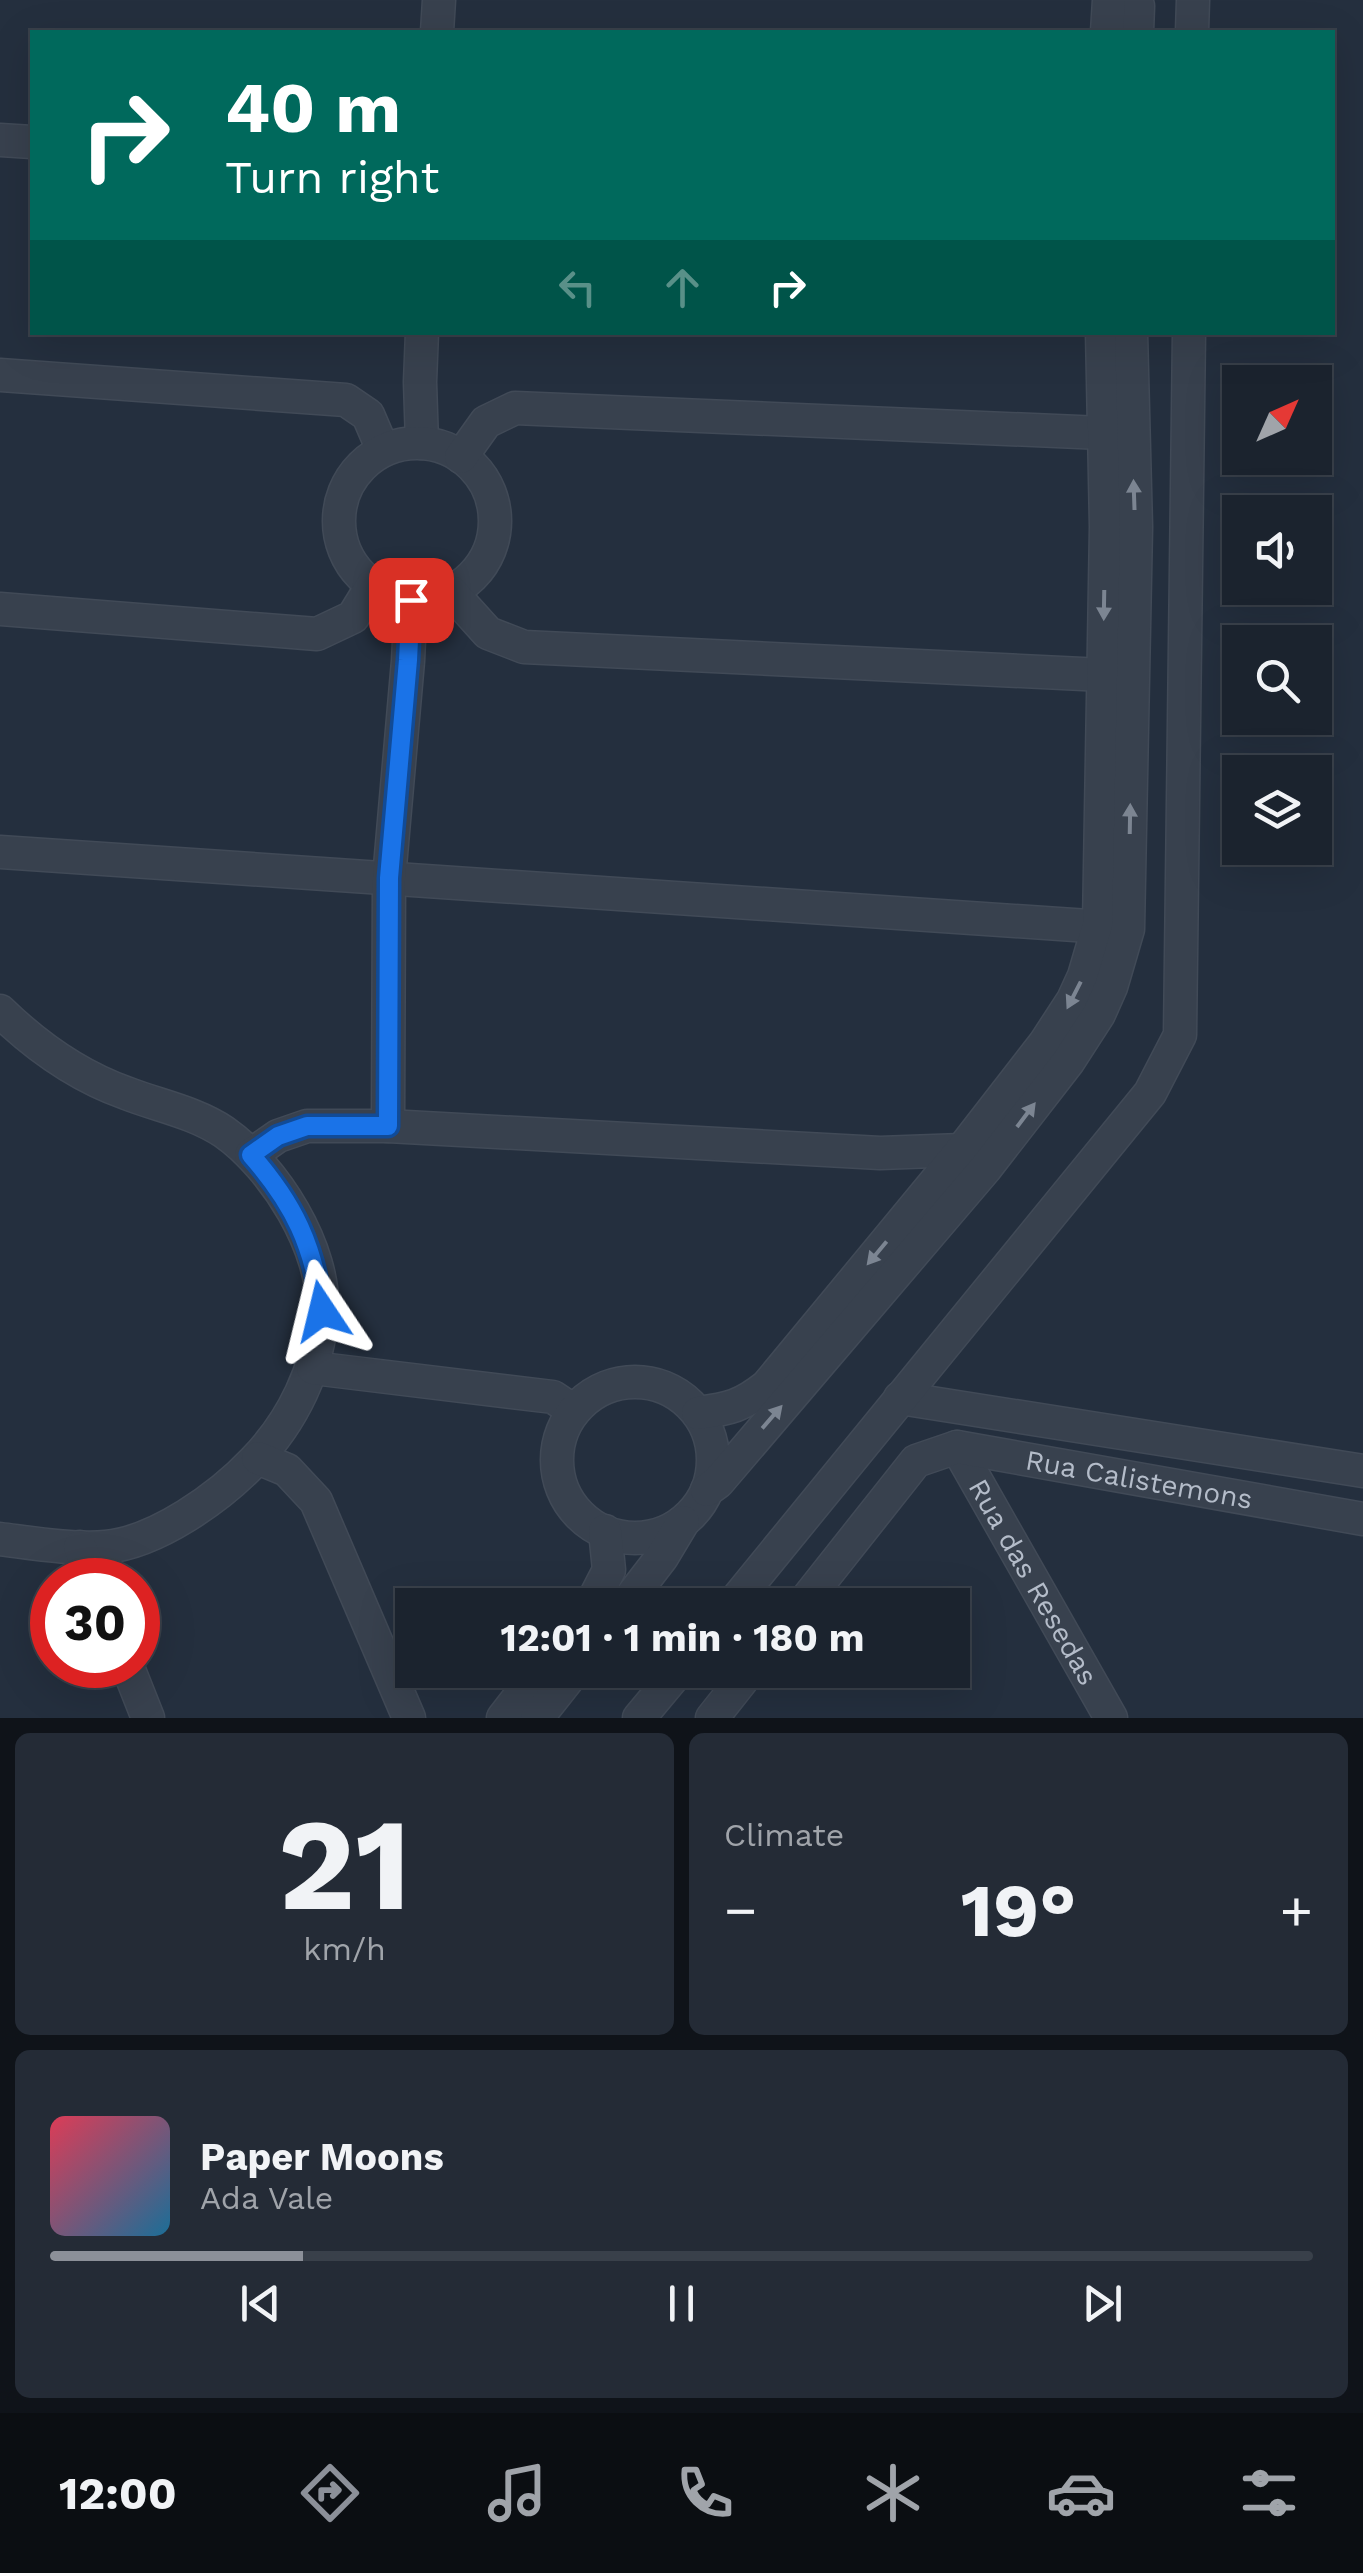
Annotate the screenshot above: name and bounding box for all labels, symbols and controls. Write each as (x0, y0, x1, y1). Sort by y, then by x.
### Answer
text: 40 m (225, 67, 401, 149)
icon: right (60, 70, 190, 200)
text: Turn right (225, 151, 439, 204)
icon: left (550, 260, 605, 315)
icon: ahead (655, 260, 710, 315)
icon: right (760, 260, 815, 315)
north arrow (1222, 365, 1332, 475)
map controls (1222, 365, 1332, 865)
one-way arrow (1126, 478, 1142, 510)
button: sound (1222, 495, 1332, 605)
pin (369, 558, 454, 643)
icon: arrive (384, 573, 439, 628)
one-way arrow (1095, 589, 1111, 621)
button: search (1222, 625, 1332, 735)
button: layers (1222, 755, 1332, 865)
one-way arrow (1122, 803, 1138, 835)
one-way arrow (1066, 981, 1083, 1010)
one-way arrow (1015, 1102, 1035, 1128)
one-way arrow (867, 1240, 888, 1265)
position arrow (270, 1259, 374, 1363)
one-way arrow (760, 1405, 782, 1430)
street label: Rua Calistemons (1023, 1443, 1255, 1516)
street label: Rua das Resedas (962, 1473, 1105, 1691)
speed limit sign: 30 (30, 1558, 160, 1688)
text: 12:01 · 1 min · 180 m (501, 1616, 864, 1660)
text: 21 (278, 1788, 411, 1941)
text: Climate (724, 1816, 844, 1854)
text: 19° (961, 1866, 1076, 1954)
text: − (724, 1878, 757, 1942)
text: + (1280, 1878, 1313, 1942)
text: km/h (303, 1930, 386, 1968)
text: Paper Moons (200, 2135, 444, 2179)
text: Ada Vale (200, 2179, 333, 2217)
icon: previous (233, 2276, 288, 2331)
icon: pause (654, 2276, 709, 2331)
icon: next (1075, 2276, 1130, 2331)
icon: directions (295, 2458, 365, 2528)
icon: music (482, 2458, 552, 2528)
icon: phone (670, 2458, 740, 2528)
icon: climate (858, 2458, 928, 2528)
icon: car (1046, 2458, 1116, 2528)
icon: filters (1234, 2458, 1304, 2528)
text: 12:00 (59, 2467, 177, 2520)

